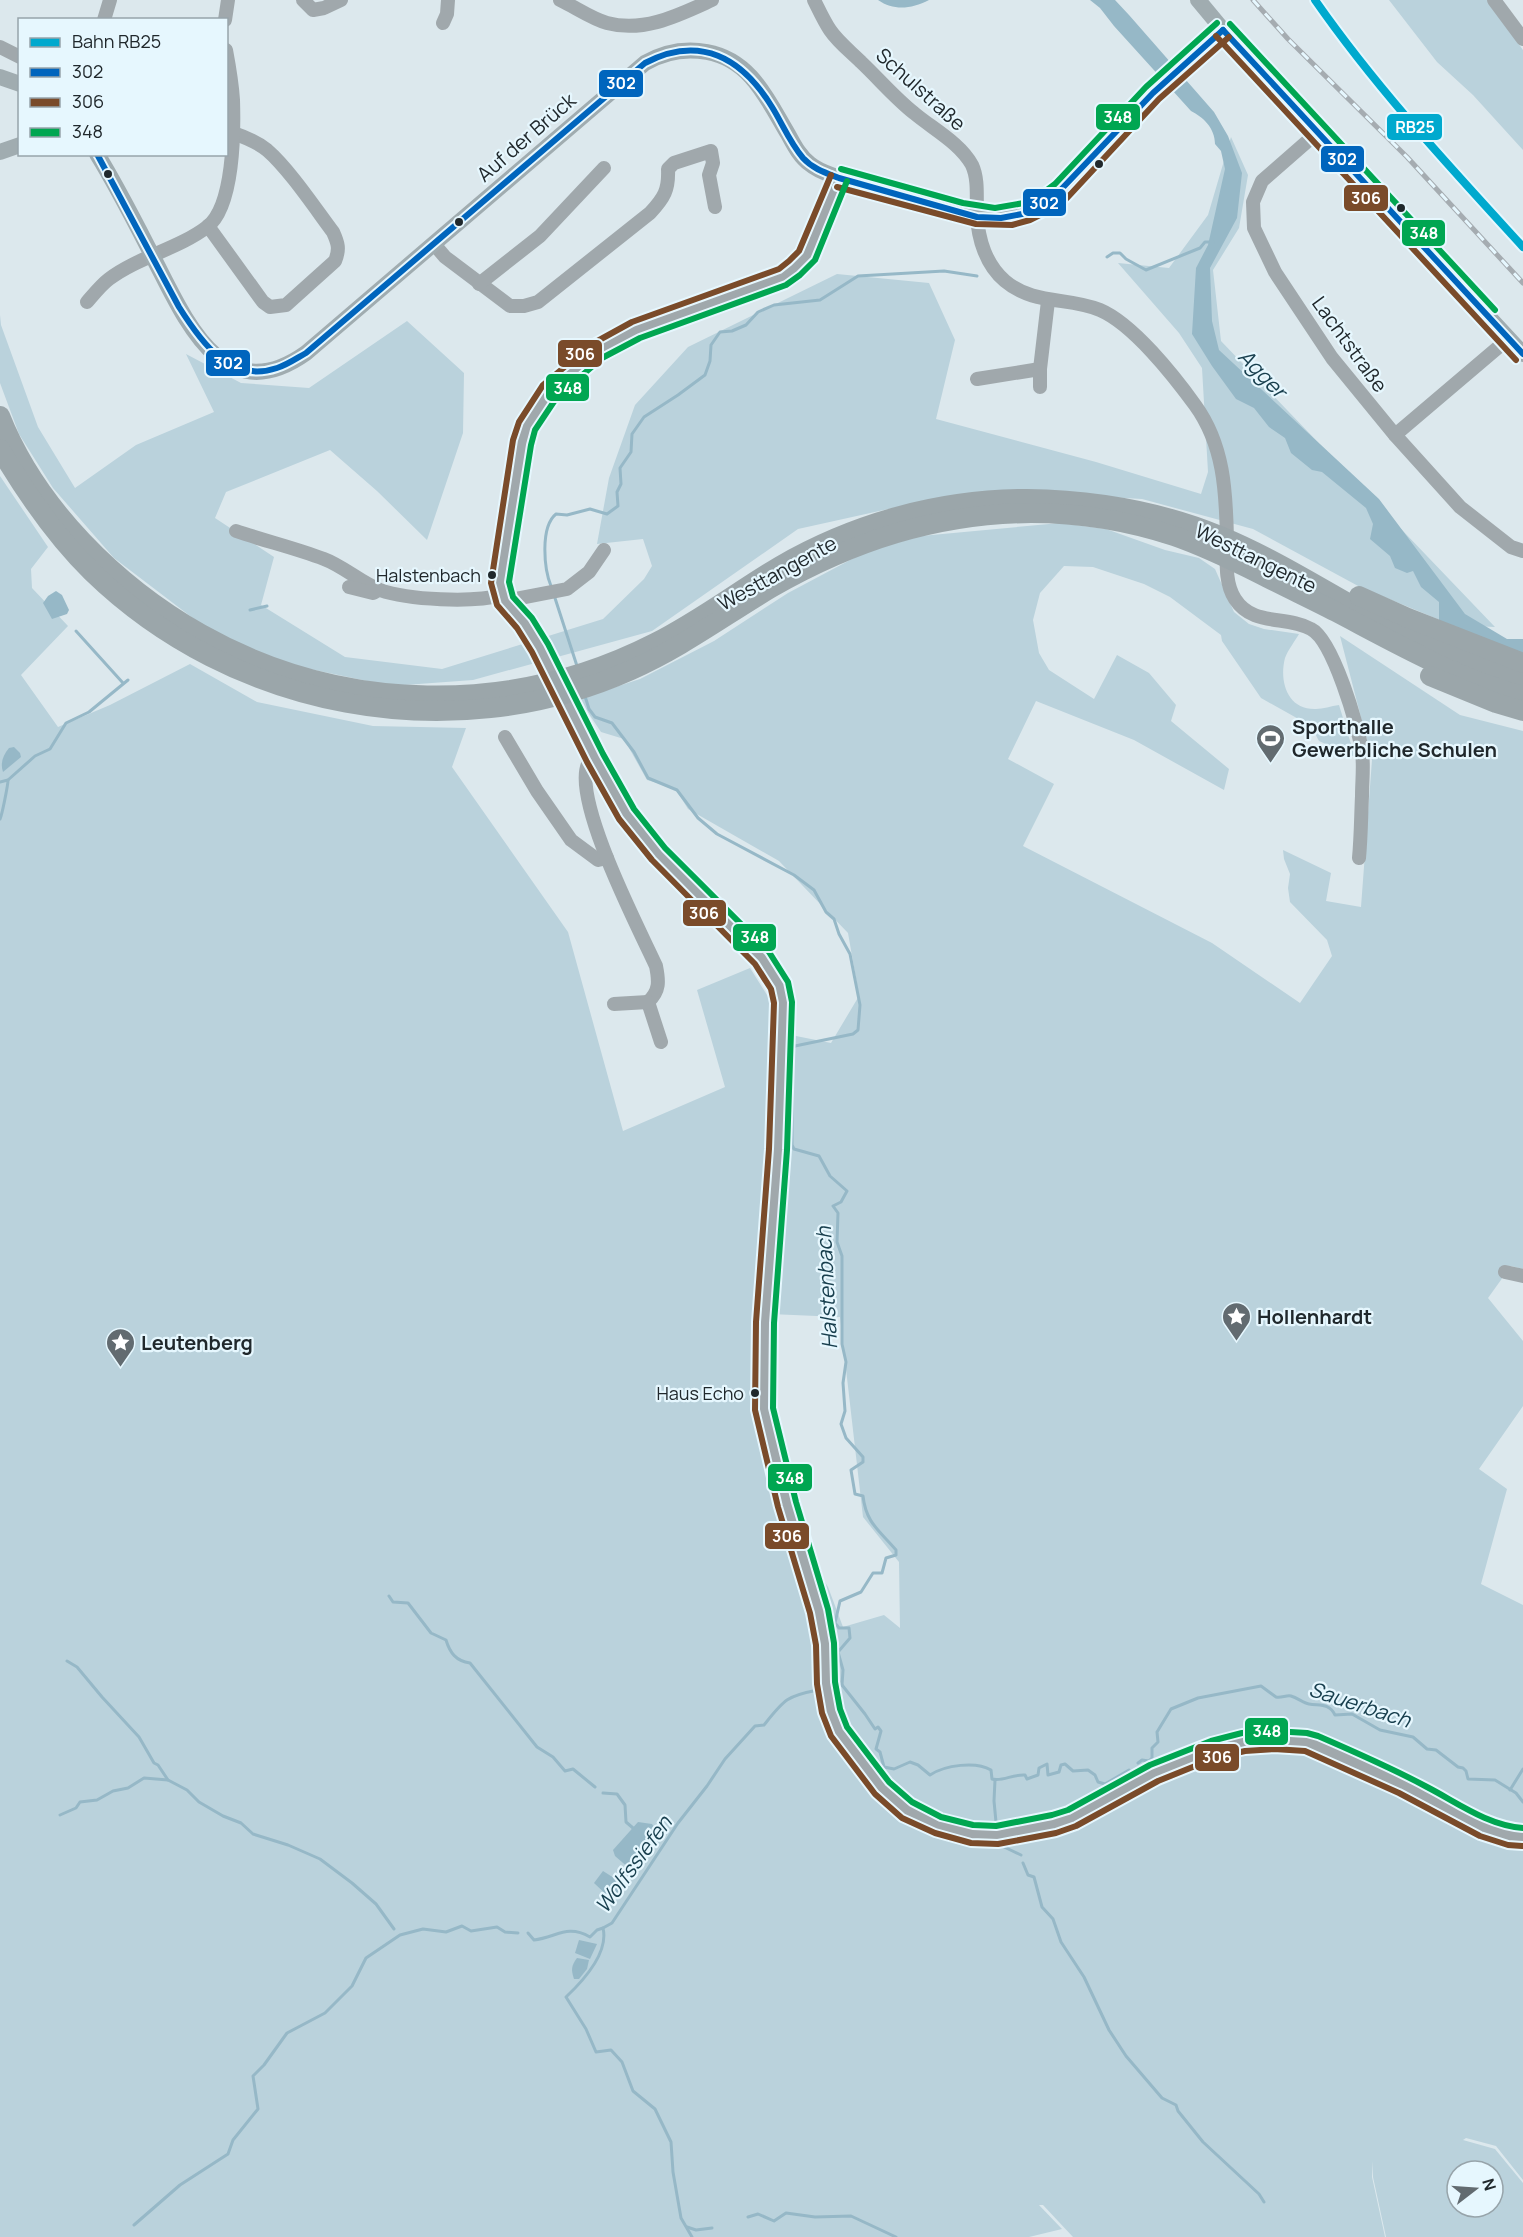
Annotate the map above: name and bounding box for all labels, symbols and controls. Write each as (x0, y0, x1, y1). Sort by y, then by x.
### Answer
legend (18, 18, 228, 156)
text: Bahn RB25 (72, 29, 161, 53)
street label: Schulstraße (870, 42, 972, 136)
text: 302 (72, 59, 103, 83)
line badge: 302 (598, 69, 644, 98)
text: 302 (606, 72, 636, 94)
street label: Auf der Brück (471, 86, 582, 187)
text: 306 (72, 89, 104, 113)
line badge: 348 (1095, 103, 1141, 131)
text: 348 (1104, 106, 1132, 128)
line badge: RB25 (1386, 113, 1443, 141)
text: RB25 (1395, 116, 1435, 138)
text: 348 (72, 119, 103, 143)
line badge: 302 (1320, 145, 1365, 173)
text: 302 (1327, 148, 1357, 170)
unlabelled marker (1093, 158, 1105, 170)
unlabelled marker (102, 168, 114, 180)
line badge: 306 (1343, 184, 1389, 212)
text: 306 (1351, 187, 1381, 209)
line badge: 302 (1022, 188, 1067, 217)
text: 302 (1029, 192, 1059, 214)
unlabelled marker (1395, 202, 1407, 214)
unlabelled marker (453, 216, 465, 228)
line badge: 348 (1401, 219, 1446, 247)
text: 348 (1410, 222, 1438, 244)
street label: Lachtstraße (1306, 291, 1394, 397)
line badge: 306 (557, 339, 603, 368)
water label: Agger (1233, 342, 1295, 405)
text: 306 (565, 343, 595, 365)
line badge: 302 (205, 349, 251, 377)
text: 302 (213, 352, 243, 374)
line badge: 348 (545, 373, 590, 402)
text: 348 (554, 377, 582, 399)
street label: Westtangente (1191, 517, 1321, 599)
street label: Westtangente (713, 529, 841, 617)
place label: Halstenbach (376, 563, 481, 587)
marker: Halstenbach (486, 569, 498, 581)
place label: Sporthalle Gewerbliche Schulen (1292, 713, 1497, 763)
sports icon: Sporthalle Gewerbliche Schulen (1255, 722, 1287, 764)
line badge: 306 (682, 899, 727, 927)
text: 306 (689, 902, 719, 924)
line badge: 348 (732, 923, 777, 952)
text: 348 (741, 926, 769, 948)
water label: Halstenbach (809, 1225, 843, 1350)
place icon: Hollenhardt (1220, 1300, 1252, 1342)
place label: Hollenhardt (1257, 1303, 1372, 1330)
place icon: Leutenberg (104, 1326, 136, 1368)
place label: Leutenberg (141, 1329, 253, 1356)
place label: Haus Echo (656, 1381, 744, 1405)
marker: Haus Echo (749, 1387, 761, 1399)
line badge: 348 (767, 1463, 813, 1492)
text: 348 (776, 1467, 804, 1489)
line badge: 306 (764, 1522, 810, 1550)
text: 306 (772, 1525, 802, 1547)
water label: Sauerbach (1306, 1674, 1416, 1734)
line badge: 348 (1244, 1717, 1289, 1746)
text: 348 (1253, 1720, 1281, 1742)
line badge: 306 (1194, 1743, 1240, 1772)
text: 306 (1202, 1746, 1232, 1768)
water label: Wolfssiefen (588, 1808, 679, 1918)
north arrow (1445, 2159, 1505, 2219)
text: N (1477, 2176, 1502, 2193)

